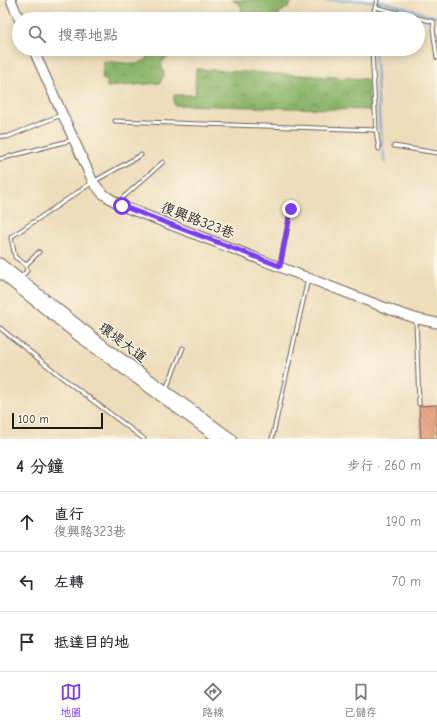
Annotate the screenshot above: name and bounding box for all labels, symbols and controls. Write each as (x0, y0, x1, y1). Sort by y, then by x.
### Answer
search box (12, 12, 425, 56)
icon: search (26, 23, 48, 45)
text: 搜尋地點 (58, 26, 118, 44)
route start (113, 197, 131, 215)
street label: 復興路323巷 (159, 199, 238, 243)
route end (282, 200, 300, 218)
street label: 環堤大道 (95, 319, 150, 366)
scale bar (12, 411, 103, 430)
text: 100 m (18, 413, 49, 426)
text: 4 分鐘 (16, 457, 64, 476)
text: 步行 · 260 m (347, 458, 421, 473)
text: 直行 (54, 505, 84, 523)
icon: ahead (16, 511, 38, 533)
text: 190 m (386, 514, 421, 529)
text: 復興路323巷 (54, 524, 126, 539)
icon: left (16, 571, 38, 593)
text: 左轉 (54, 573, 84, 591)
text: 70 m (392, 574, 421, 589)
icon: arrive (16, 631, 38, 653)
text: 抵達目的地 (54, 633, 129, 651)
tab: 地圖 (60, 681, 82, 719)
tab: 路線 (202, 681, 224, 719)
tab: 已儲存 (344, 681, 377, 719)

